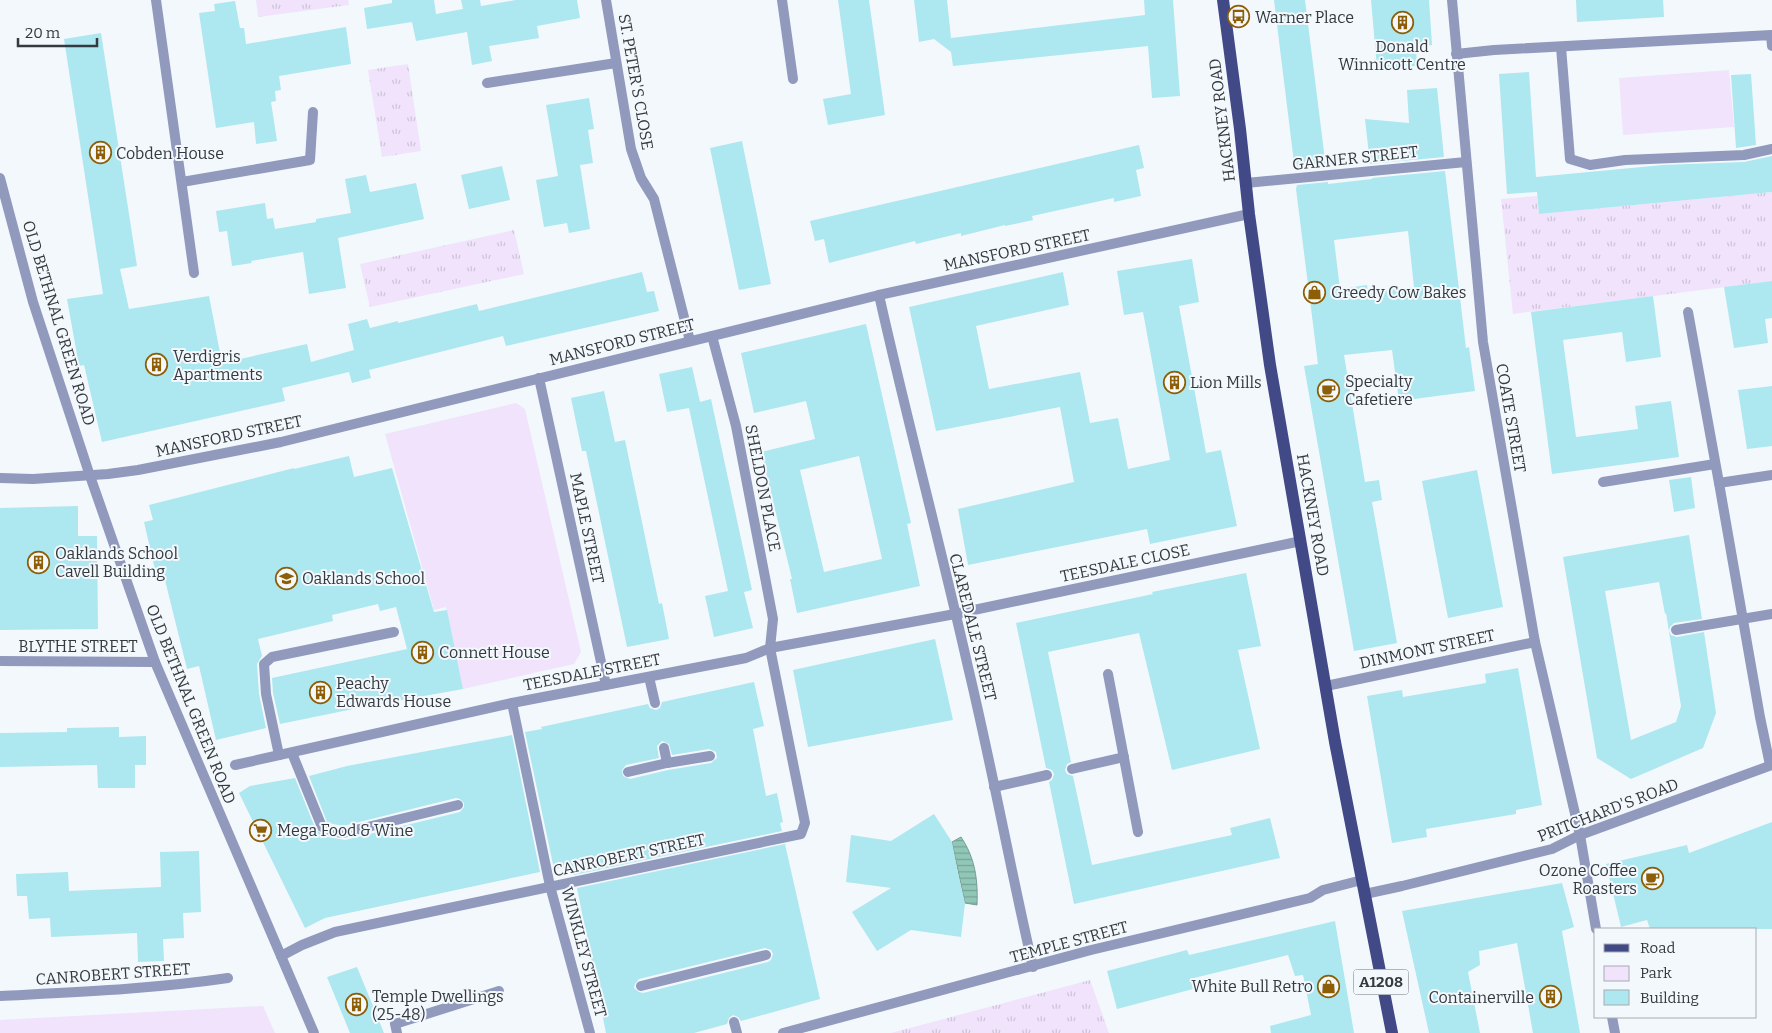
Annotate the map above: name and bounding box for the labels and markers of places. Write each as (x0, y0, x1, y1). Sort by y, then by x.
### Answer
bus stop icon: Warner Place (1227, 5, 1251, 29)
place label: Warner Place (1255, 8, 1354, 27)
building icon: Donald Winnicott Centre (1390, 10, 1414, 34)
place label: Donald Winnicott Centre (1338, 37, 1466, 74)
building icon: Cobden House (88, 141, 112, 165)
place label: Cobden House (116, 144, 224, 163)
shop icon: Greedy Cow Bakes (1303, 280, 1327, 304)
place label: Greedy Cow Bakes (1331, 283, 1466, 302)
place label: Verdigris Apartments (173, 347, 263, 384)
building icon: Verdigris Apartments (145, 353, 169, 377)
building icon: Lion Mills (1162, 370, 1186, 394)
place label: Specialty Cafetiere (1345, 372, 1413, 409)
place label: Lion Mills (1190, 373, 1262, 392)
cafe icon: Specialty Cafetiere (1317, 378, 1341, 402)
place label: Oaklands School Cavell Building (55, 544, 178, 581)
building icon: Oaklands School Cavell Building (27, 550, 51, 574)
school or university icon: Oaklands School (274, 566, 298, 590)
place label: Oaklands School (302, 569, 425, 588)
building icon: Connett House (411, 640, 435, 664)
place label: Connett House (439, 643, 550, 662)
place label: Peachy Edwards House (336, 674, 451, 711)
building icon: Peachy Edwards House (308, 680, 332, 704)
supermarket icon: Mega Food & Wine (249, 818, 273, 842)
place label: Mega Food & Wine (277, 821, 413, 840)
place label: Ozone Coffee Roasters (1539, 861, 1637, 898)
cafe icon: Ozone Coffee Roasters (1641, 867, 1665, 891)
shop icon: White Bull Retro (1317, 974, 1341, 998)
place label: White Bull Retro (1192, 977, 1313, 996)
building icon: Containerville (1538, 985, 1562, 1009)
place label: Temple Dwellings (25-48) (372, 987, 504, 1024)
place label: Containerville (1429, 988, 1534, 1007)
building icon: Temple Dwellings (25-48) (344, 993, 368, 1017)

